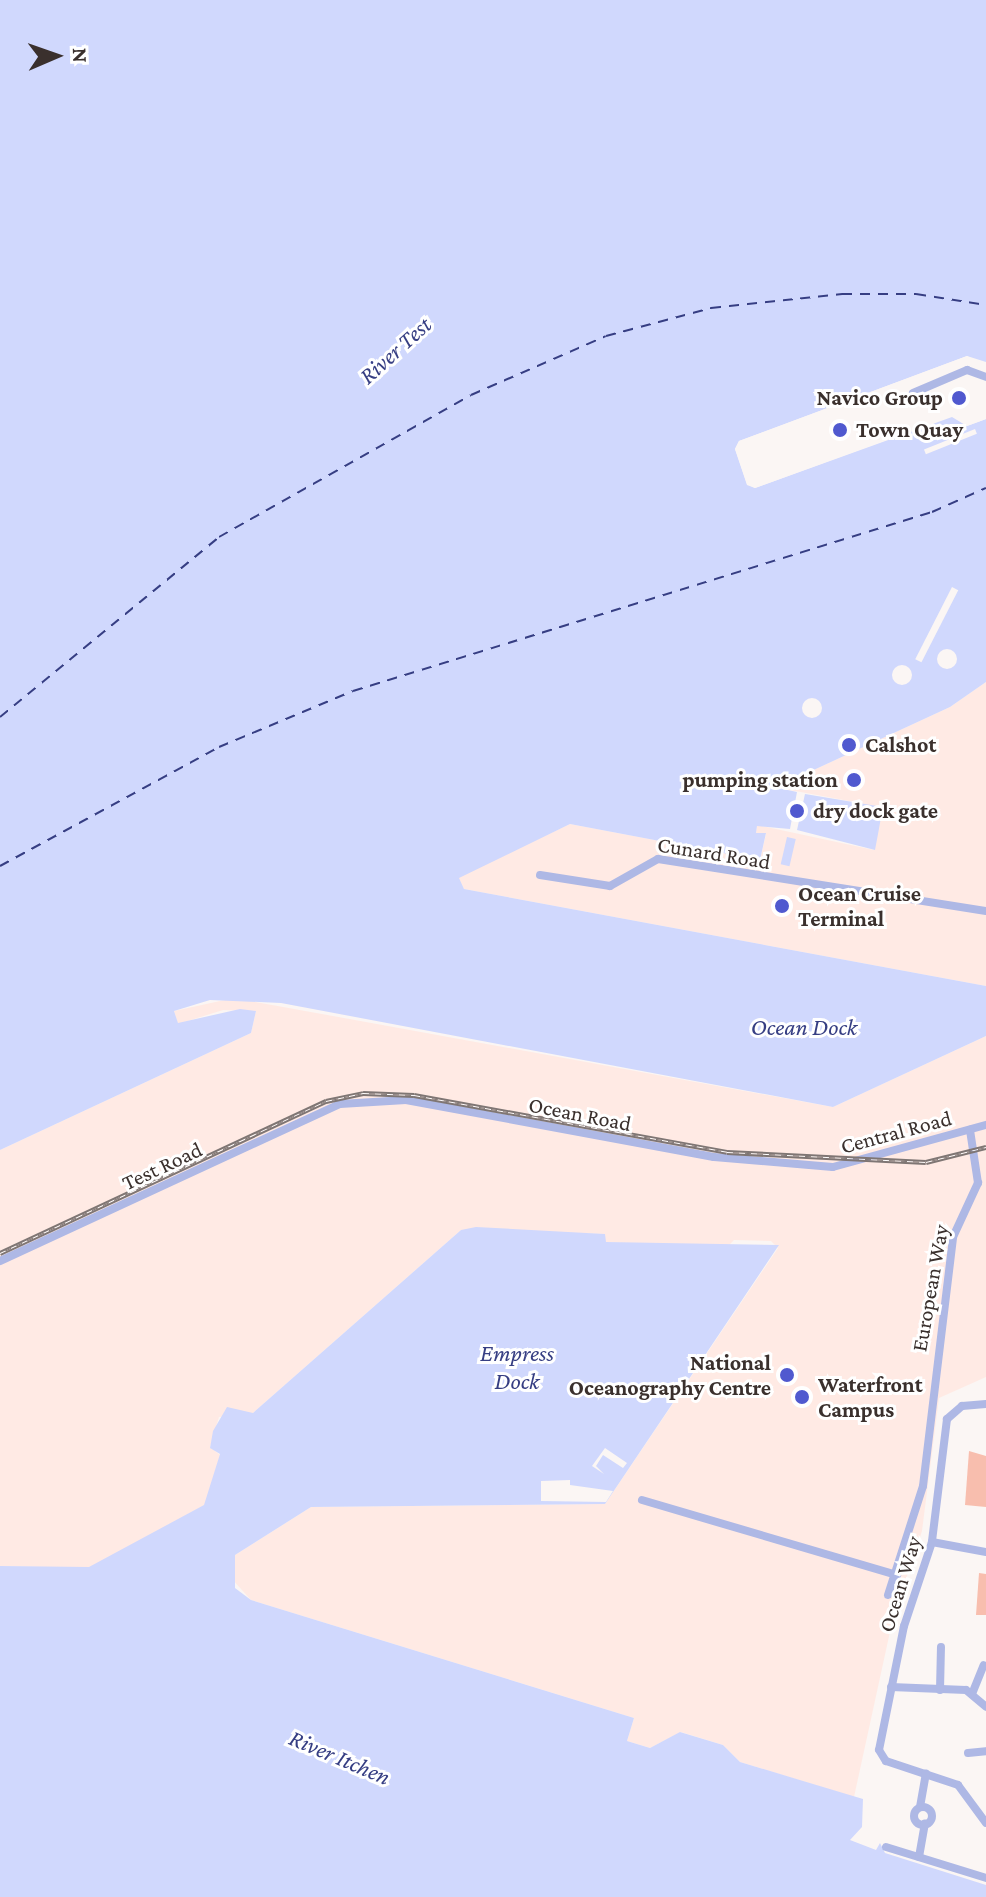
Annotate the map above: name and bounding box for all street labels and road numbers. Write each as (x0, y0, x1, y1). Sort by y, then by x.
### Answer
street label: Cunard Road (656, 831, 772, 875)
street label: Ocean Road (526, 1091, 634, 1137)
street label: Central Road (838, 1105, 954, 1159)
street label: Test Road (118, 1136, 206, 1196)
street label: European Way (906, 1222, 954, 1354)
street label: Ocean Way (873, 1533, 927, 1635)

